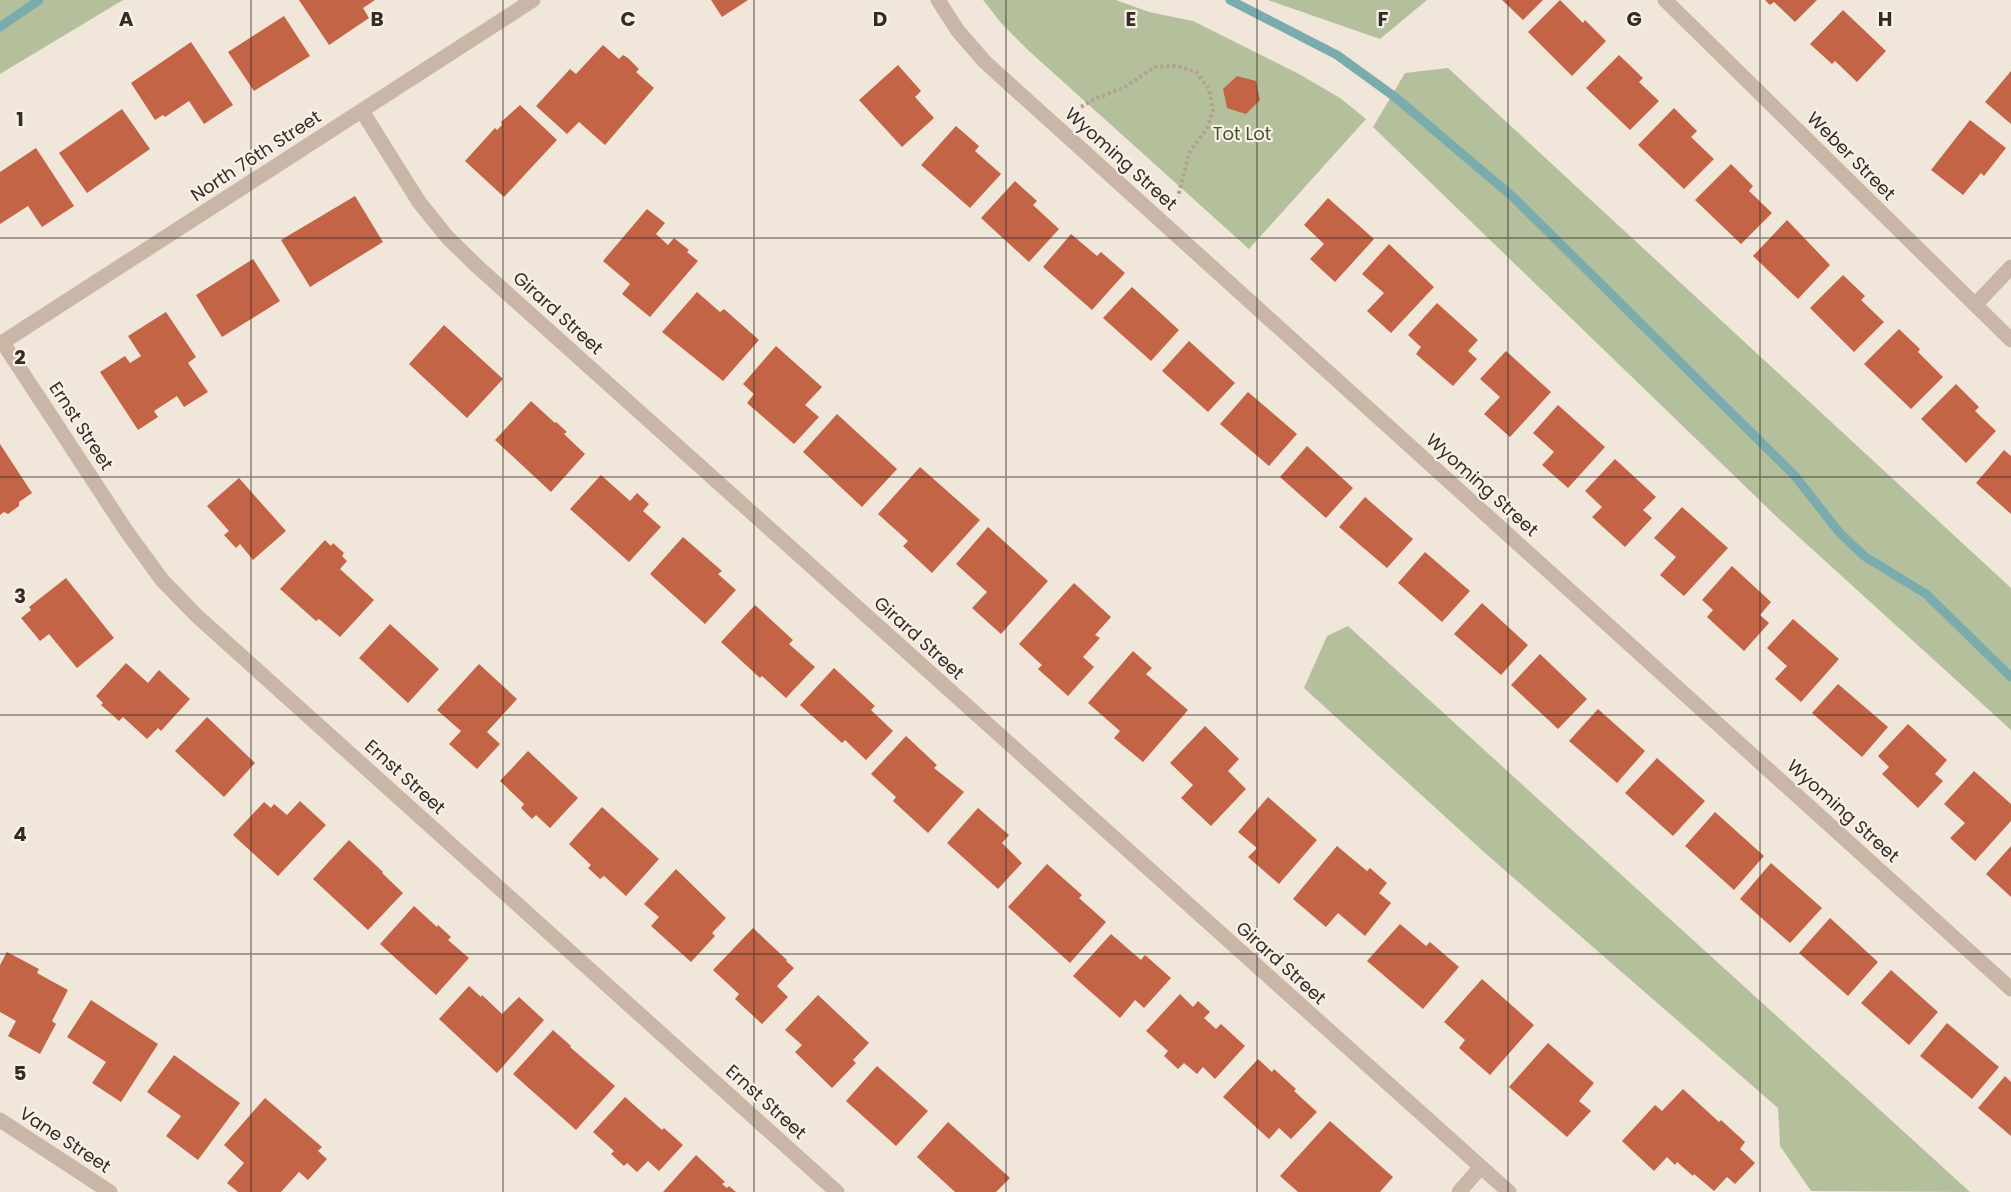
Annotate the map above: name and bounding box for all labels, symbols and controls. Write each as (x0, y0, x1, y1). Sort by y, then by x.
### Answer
text: A (119, 5, 134, 33)
text: B (370, 5, 384, 33)
text: C (620, 5, 636, 33)
text: D (873, 5, 887, 33)
text: E (1126, 5, 1136, 33)
text: F (1378, 5, 1389, 33)
text: G (1626, 5, 1642, 33)
text: H (1878, 5, 1892, 33)
street label: Wyoming Street (1060, 101, 1183, 216)
street label: North 76th Street (186, 104, 326, 207)
text: 1 (16, 105, 24, 133)
street label: Weber Street (1801, 106, 1901, 206)
park label: Tot Lot (1213, 121, 1271, 146)
street label: Girard Street (508, 265, 609, 360)
text: 2 (14, 343, 26, 371)
street label: Ernst Street (43, 377, 119, 475)
street label: Wyoming Street (1421, 427, 1544, 542)
text: 3 (14, 582, 26, 610)
street label: Girard Street (869, 590, 970, 685)
street label: Ernst Street (359, 734, 451, 820)
street label: Wyoming Street (1782, 753, 1905, 868)
text: 4 (13, 820, 27, 848)
street label: Girard Street (1231, 915, 1332, 1010)
text: 5 (14, 1059, 27, 1087)
street label: Ernst Street (720, 1059, 812, 1145)
street label: Vane Street (15, 1101, 116, 1179)

